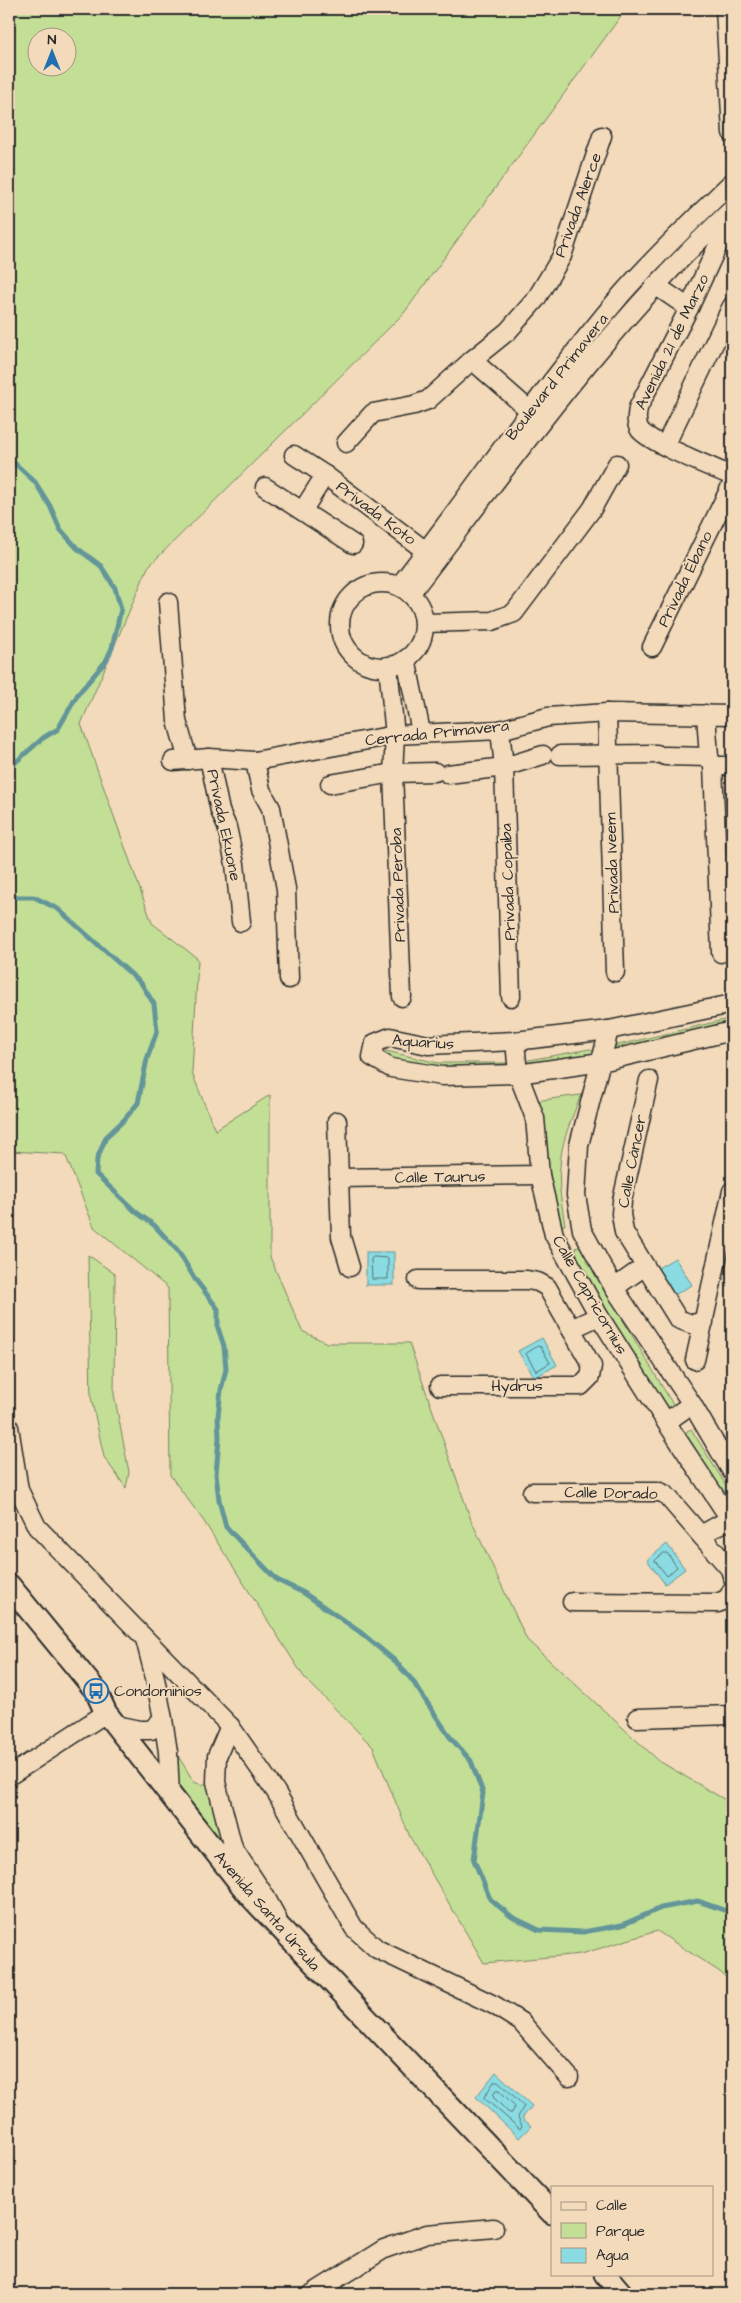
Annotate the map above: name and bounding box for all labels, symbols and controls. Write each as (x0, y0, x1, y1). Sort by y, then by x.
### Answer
north arrow (28, 28, 78, 78)
text: N (48, 30, 57, 50)
street label: Privada Alerce (549, 149, 607, 260)
street label: Avenida 21 de Marzo (630, 270, 714, 414)
street label: Boulevard Primavera (500, 309, 614, 445)
street label: Privada Koto (332, 476, 420, 550)
street label: Privada Ébano (652, 527, 718, 631)
street label: Cerrada Primavera (364, 715, 510, 751)
street label: Privada Ekuone (201, 767, 247, 883)
street label: Privada Iveem (599, 812, 625, 914)
street label: Privada Copaiba (495, 823, 521, 941)
street label: Privada Peroba (385, 827, 411, 943)
street label: Aquarius (391, 1029, 455, 1055)
street label: Calle Cáncer (612, 1112, 652, 1210)
street label: Calle Taurus (394, 1165, 486, 1189)
street label: Calle Capricornius (547, 1232, 633, 1358)
street label: Hydrus (491, 1375, 543, 1398)
street label: Calle Dorado (564, 1481, 658, 1505)
bus stop icon: Condominios (83, 1678, 109, 1704)
place label: Condominios (114, 1680, 202, 1702)
street label: Avenida Santa Úrsula (209, 1846, 325, 1976)
legend (551, 2186, 714, 2276)
text: Calle (596, 2195, 627, 2216)
text: Parque (596, 2221, 645, 2242)
text: Agua (596, 2245, 629, 2267)

